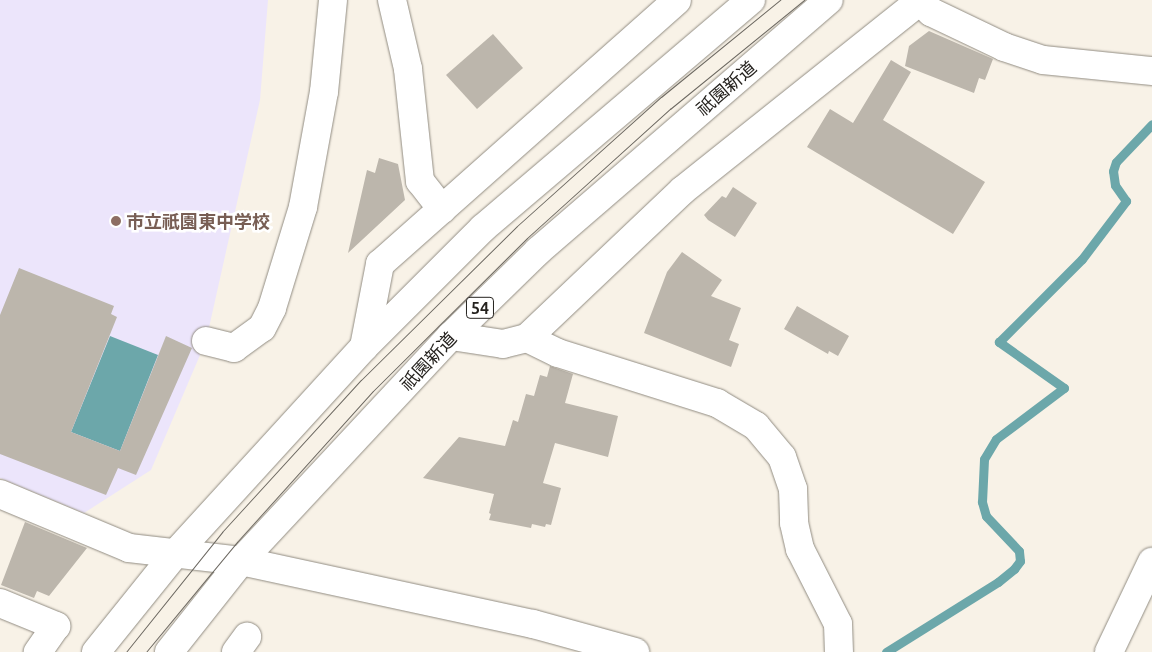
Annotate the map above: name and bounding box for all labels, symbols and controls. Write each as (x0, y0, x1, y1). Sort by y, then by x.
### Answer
street label: 祇園新道 (692, 56, 760, 120)
place label: 市立祇園東中学校 (126, 210, 270, 232)
marker: 市立祇園東中学校 (110, 215, 122, 227)
road number: 54 (465, 294, 495, 322)
street label: 祇園新道 (396, 327, 460, 395)

